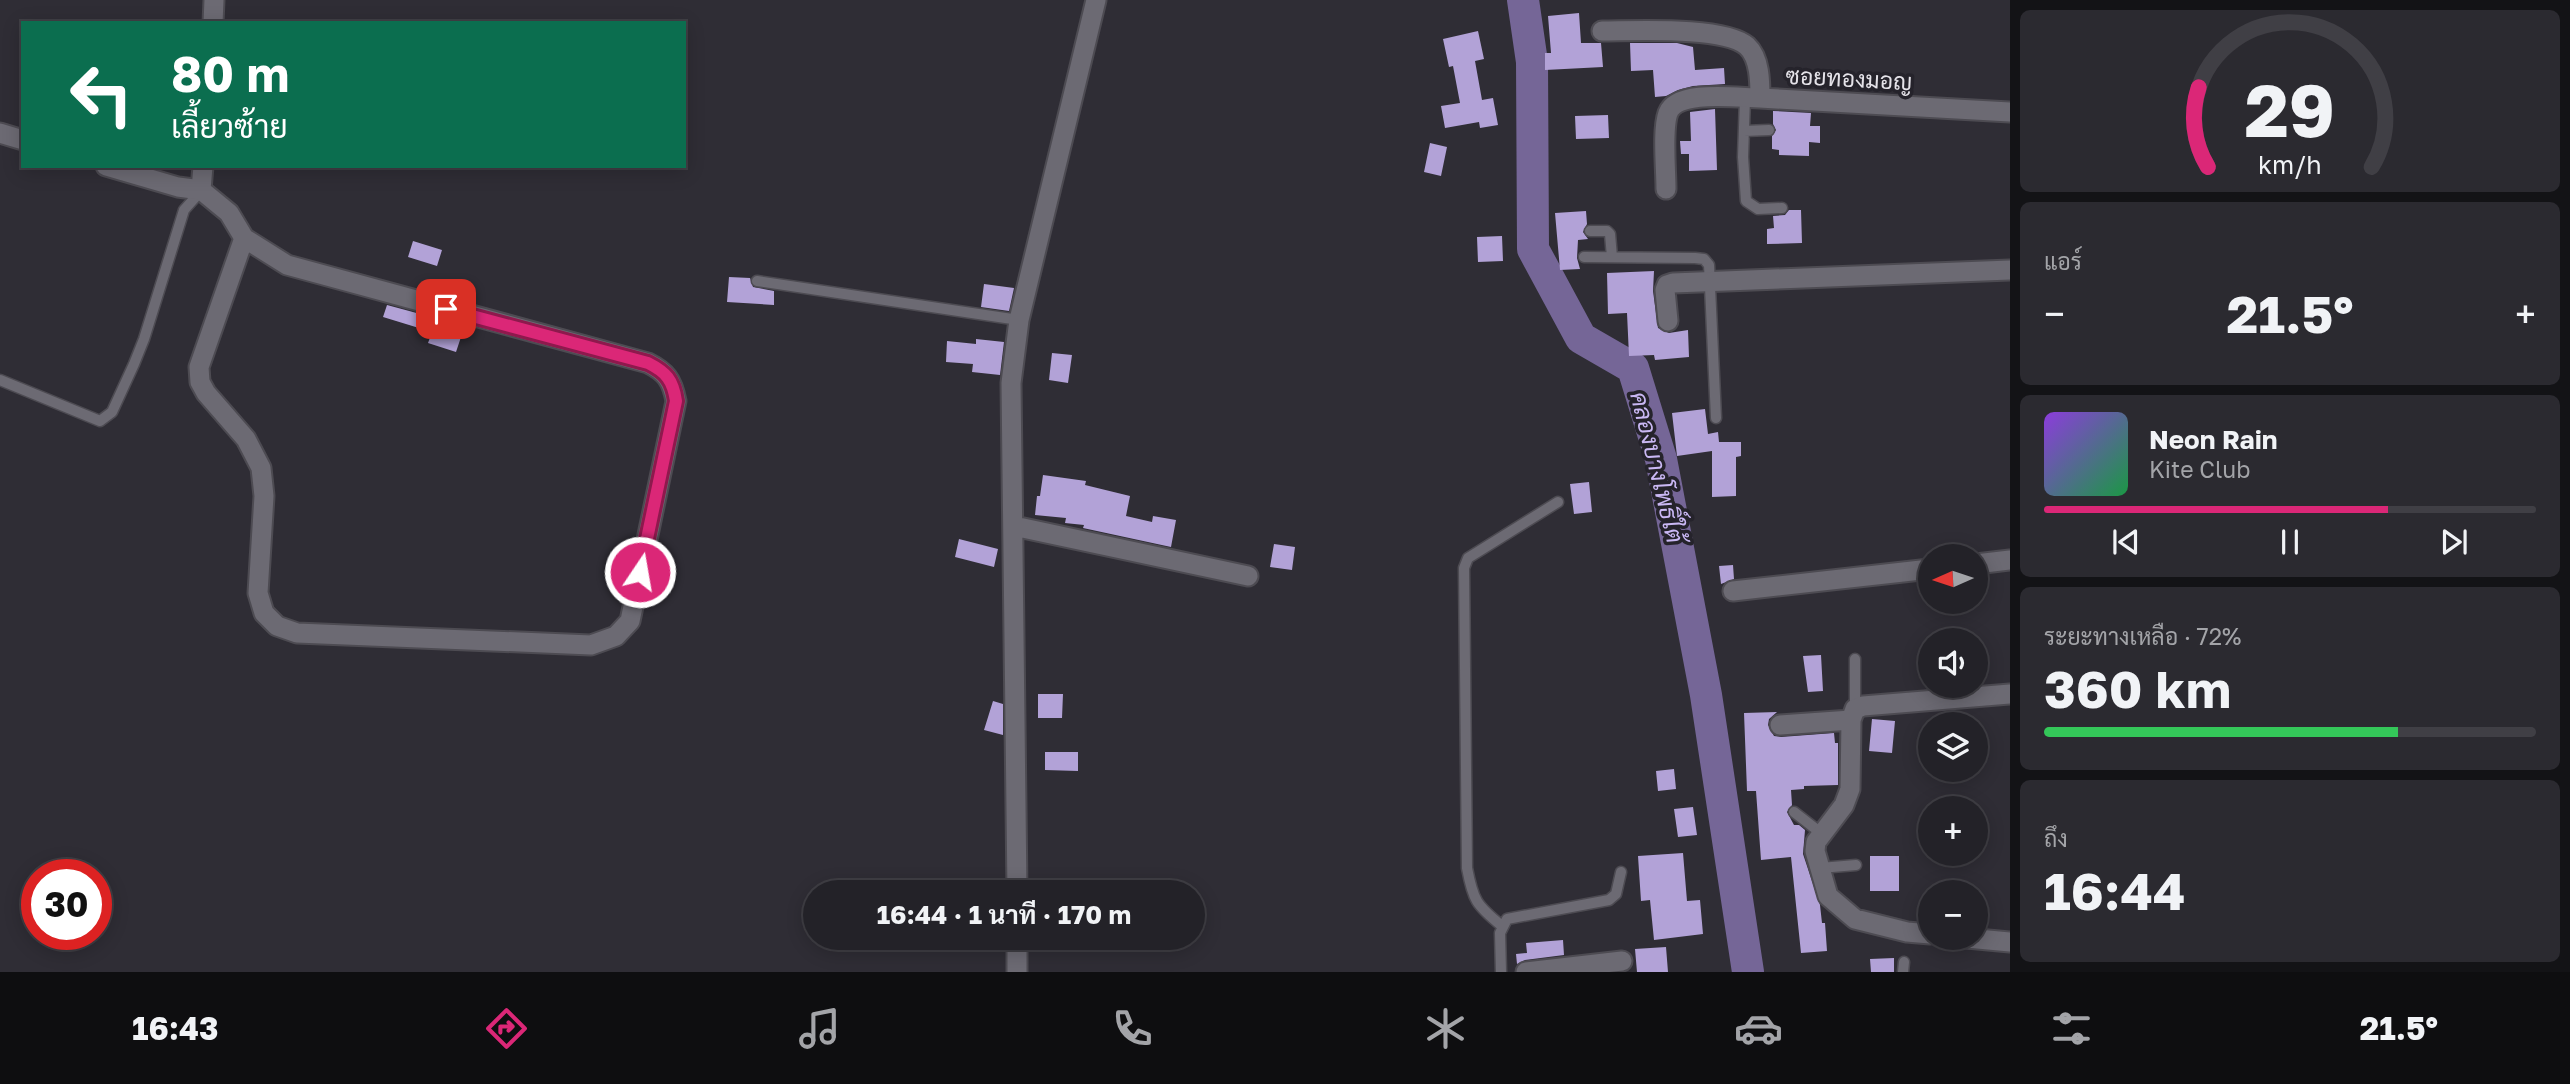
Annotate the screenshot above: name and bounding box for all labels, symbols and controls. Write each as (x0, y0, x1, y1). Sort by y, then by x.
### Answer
text: 80 m (171, 44, 289, 103)
icon: left (56, 49, 147, 140)
street label: ซอยทองมอญ (1785, 61, 1913, 96)
text: 29 (2245, 67, 2335, 154)
text: เลี้ยวซ้าย (171, 107, 288, 145)
text: km/h (2258, 149, 2322, 180)
text: แอร์ (2044, 247, 2082, 275)
pin (416, 279, 476, 339)
text: 21.5° (2226, 282, 2354, 344)
icon: arrive (427, 290, 465, 328)
text: − (2044, 291, 2065, 336)
text: + (2515, 291, 2536, 336)
water label: คลองบางโพธิ์ใต้ (1625, 387, 1697, 549)
text: Neon Rain (2149, 424, 2278, 455)
text: Kite Club (2149, 455, 2250, 483)
icon: previous (2107, 523, 2145, 561)
icon: pause (2271, 523, 2309, 561)
icon: next (2435, 523, 2473, 561)
position arrow (603, 535, 677, 609)
north arrow (1918, 544, 1988, 614)
map controls (1918, 544, 1988, 950)
text: ระยะทางเหลือ · 72% (2044, 622, 2241, 650)
button: sound (1918, 628, 1988, 698)
text: 360 km (2044, 657, 2231, 719)
button: layers (1918, 712, 1988, 782)
button: + (1918, 796, 1988, 866)
text: ถึง (2044, 824, 2068, 852)
speed limit sign: 30 (21, 859, 112, 950)
text: 16:44 (2044, 859, 2185, 921)
button: − (1918, 880, 1988, 950)
text: 16:44 · 1 นาที · 170 m (877, 899, 1131, 930)
icon: directions (482, 1004, 531, 1053)
icon: music (795, 1004, 844, 1053)
icon: phone (1108, 1004, 1157, 1053)
icon: climate (1421, 1004, 1470, 1053)
icon: car (1734, 1004, 1783, 1053)
icon: filters (2047, 1004, 2096, 1053)
text: 16:43 (132, 1009, 219, 1047)
text: 21.5° (2360, 1009, 2438, 1047)

